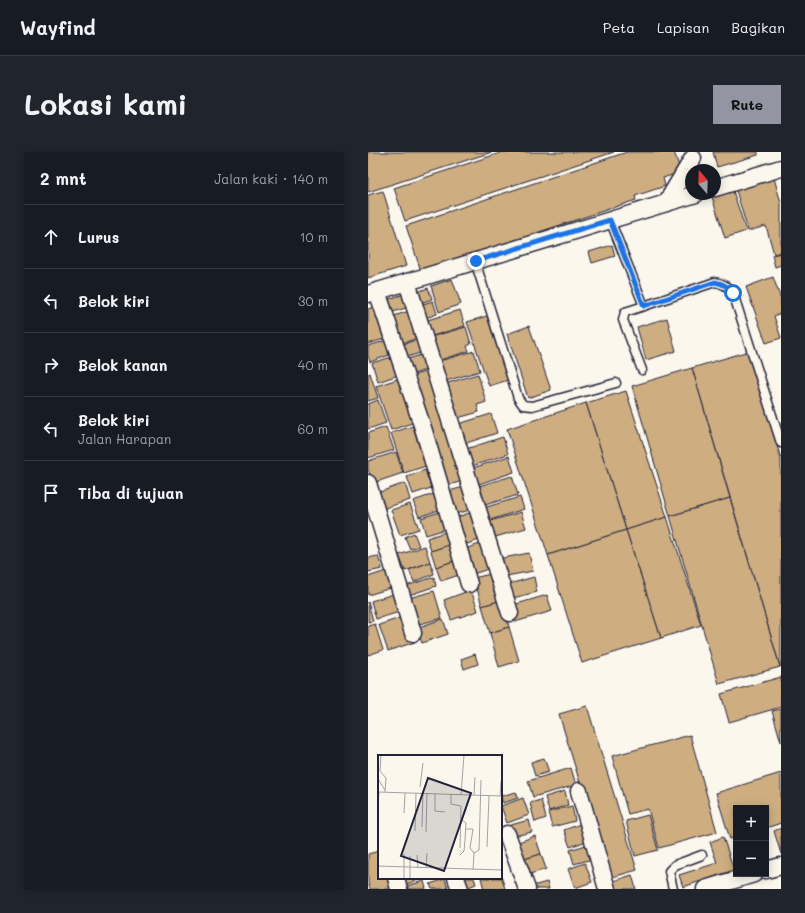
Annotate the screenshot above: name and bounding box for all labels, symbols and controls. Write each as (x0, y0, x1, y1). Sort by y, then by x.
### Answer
text: Wayfind (20, 15, 96, 40)
text: Peta (603, 18, 635, 37)
text: Lapisan (657, 18, 709, 37)
text: Bagikan (731, 18, 785, 37)
button: Rute (713, 85, 781, 124)
text: Lokasi kami (24, 86, 187, 122)
north arrow (685, 164, 721, 200)
text: 2 mnt (40, 167, 86, 189)
text: Jalan kaki · 140 m (214, 170, 328, 187)
icon: ahead (40, 226, 62, 248)
text: Lurus (78, 227, 119, 247)
text: 10 m (300, 228, 328, 245)
route end (467, 252, 485, 270)
route start (724, 284, 742, 302)
icon: left (40, 290, 62, 312)
text: Belok kiri (78, 291, 150, 311)
text: 30 m (298, 292, 328, 309)
icon: right (40, 354, 62, 376)
text: Belok kanan (78, 355, 167, 375)
text: 40 m (298, 356, 328, 373)
text: Belok kiri (78, 410, 150, 430)
icon: left (40, 418, 62, 440)
text: 60 m (298, 420, 328, 437)
text: Jalan Harapan (78, 430, 171, 447)
icon: arrive (40, 482, 62, 504)
text: Tiba di tujuan (78, 483, 183, 503)
inset map (378, 755, 502, 879)
map controls (733, 805, 769, 877)
button: + (733, 805, 769, 841)
button: − (733, 841, 769, 877)

